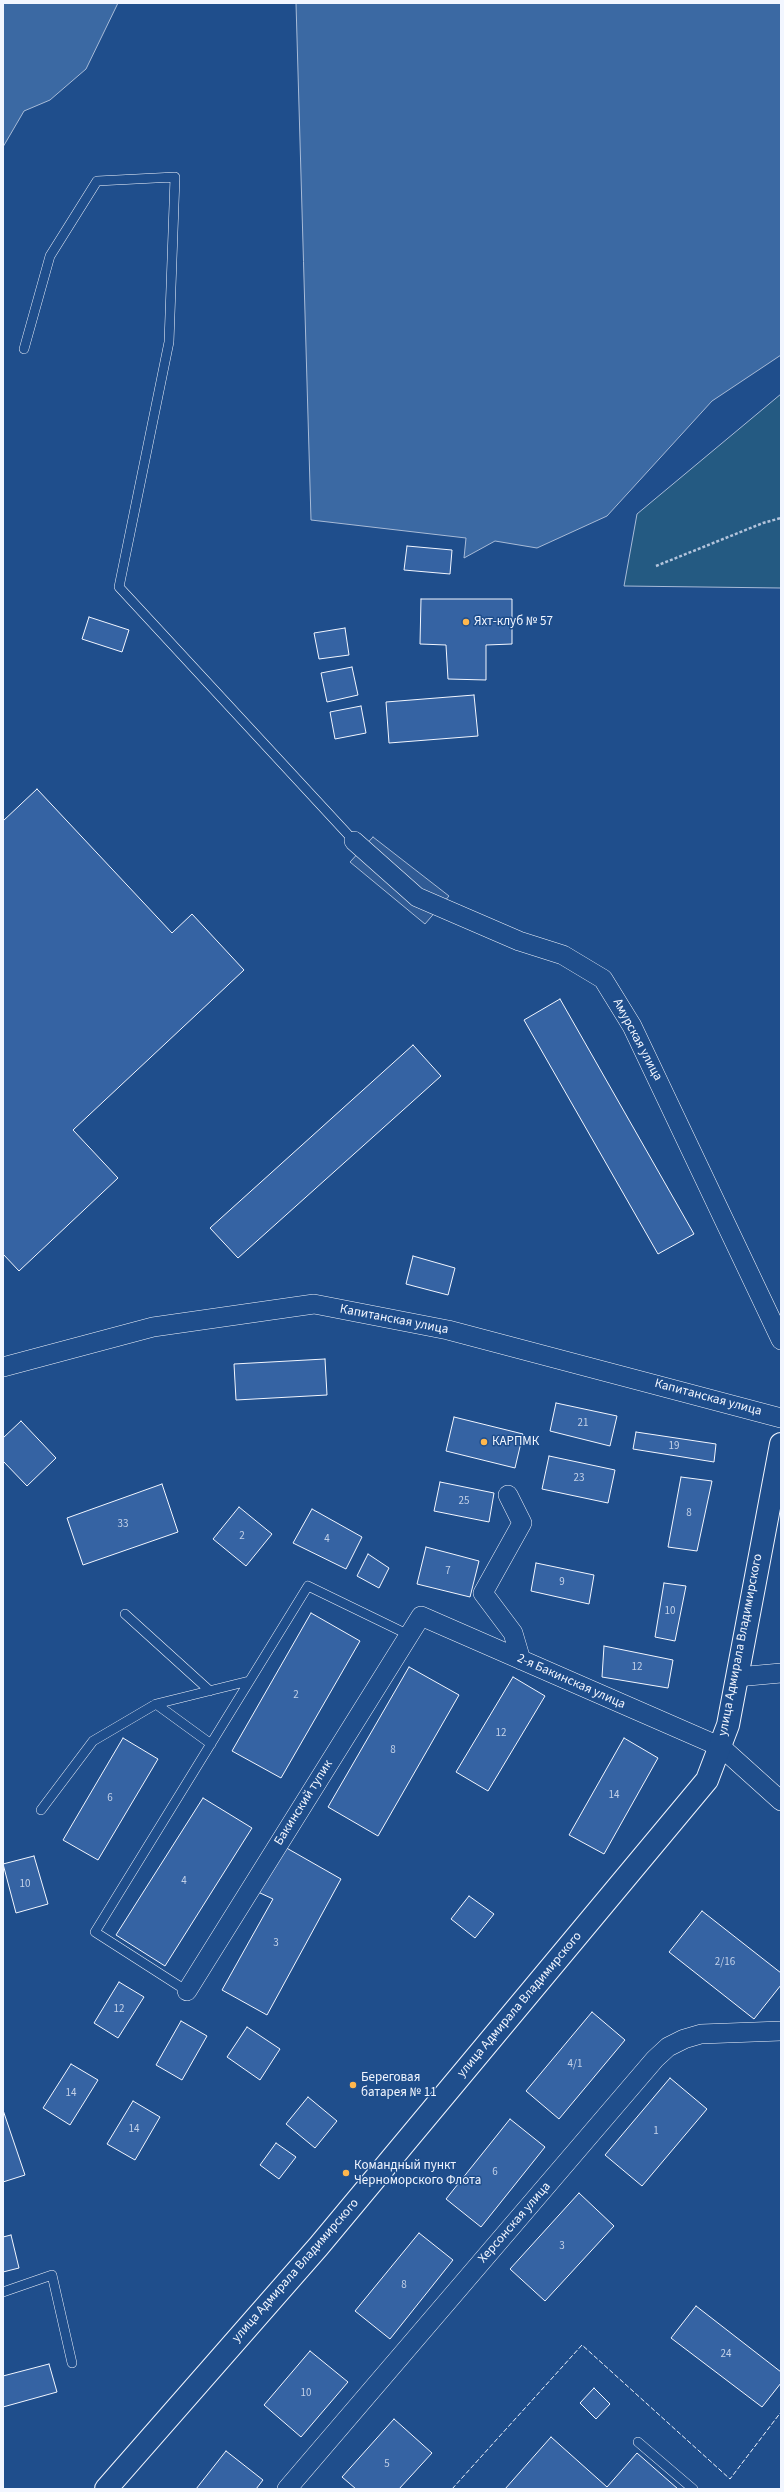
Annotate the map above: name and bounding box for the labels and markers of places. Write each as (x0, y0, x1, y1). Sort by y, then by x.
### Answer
place label: Яхт-клуб № 57 (474, 614, 553, 630)
marker: Яхт-клуб № 57 (461, 617, 471, 627)
place label: КАРПМК (492, 1434, 539, 1450)
marker: КАРПМК (479, 1437, 489, 1447)
place label: Береговая батарея № 11 (361, 2070, 437, 2101)
marker: Береговая батарея № 11 (348, 2080, 358, 2090)
place label: Командный пункт Черноморского Флота (354, 2158, 481, 2189)
marker: Командный пункт Черноморского Флота (341, 2168, 351, 2178)

